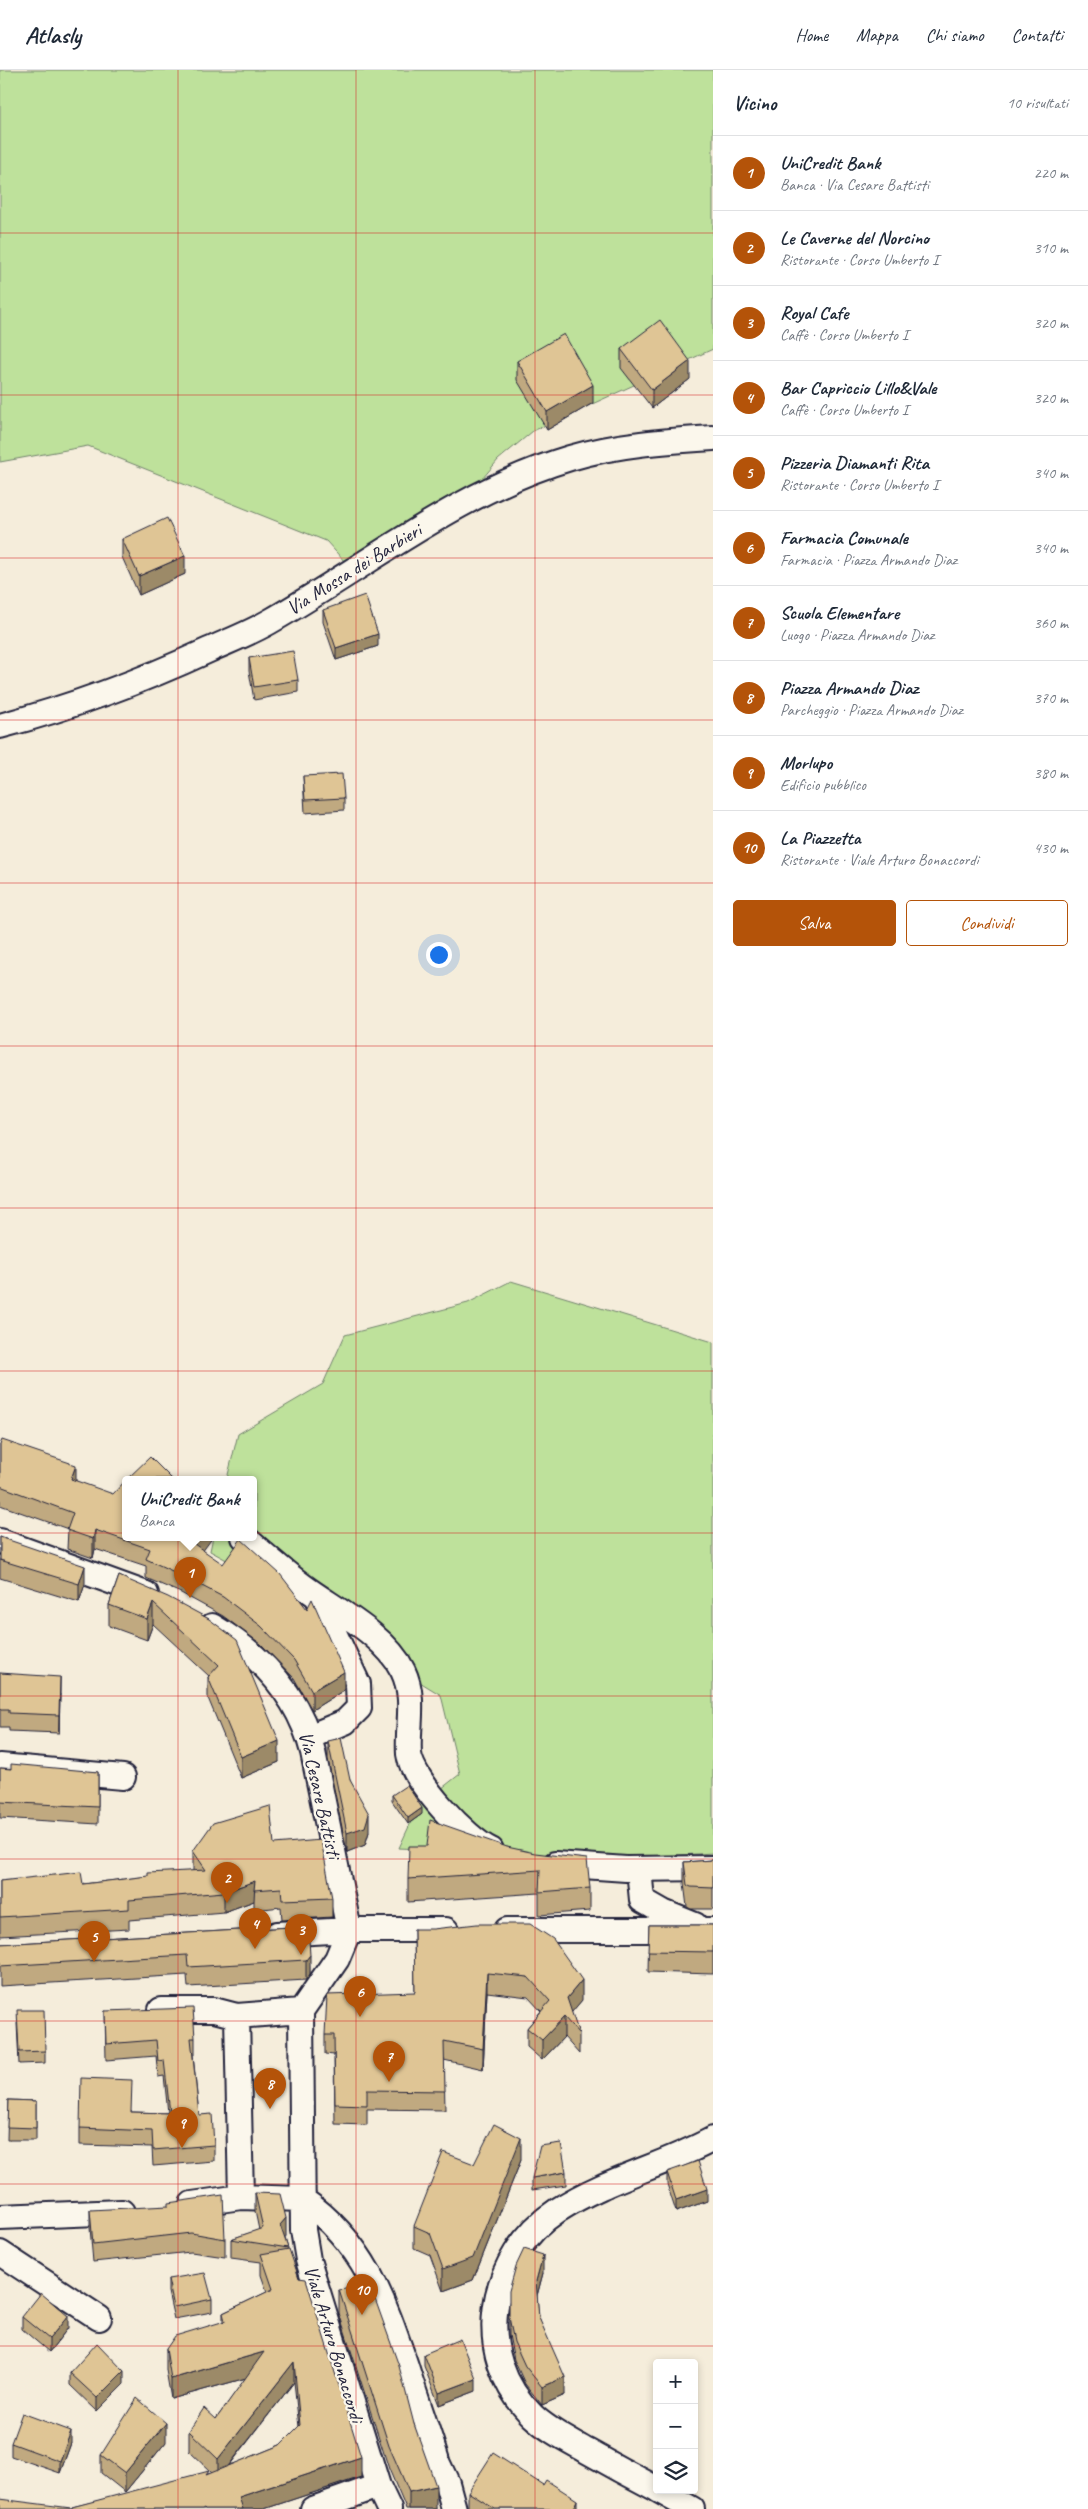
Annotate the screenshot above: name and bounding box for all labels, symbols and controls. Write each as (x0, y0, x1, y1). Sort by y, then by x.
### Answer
text: Atlasly (25, 20, 81, 50)
text: Home (796, 24, 828, 46)
text: Mappa (856, 24, 898, 46)
text: Chi siamo (926, 24, 984, 46)
text: Contatti (1012, 24, 1063, 46)
text: Vicino (733, 90, 776, 116)
text: 10 risultati (1007, 93, 1068, 113)
text: UniCredit Bank (780, 151, 880, 175)
text: 1 (745, 163, 753, 183)
text: 220 m (1034, 163, 1068, 183)
text: Banca · Via Cesare Battisti (780, 175, 929, 195)
text: Le Caverne del Norcino (780, 226, 929, 250)
text: 2 (745, 238, 753, 258)
text: 310 m (1034, 238, 1068, 258)
text: Ristorante · Corso Umberto I (780, 250, 938, 270)
text: Royal Cafe (780, 301, 848, 325)
text: 3 (745, 313, 753, 333)
text: 320 m (1034, 313, 1068, 333)
text: Caffè · Corso Umberto I (780, 325, 908, 345)
text: Bar Capriccio Lillo&Vale (780, 376, 936, 400)
text: 4 (745, 388, 753, 408)
text: 320 m (1034, 388, 1068, 408)
text: Caffè · Corso Umberto I (780, 400, 908, 420)
text: Pizzeria Diamanti Rita (780, 451, 929, 475)
text: 5 (746, 463, 752, 483)
text: 340 m (1034, 463, 1068, 483)
text: Ristorante · Corso Umberto I (780, 475, 938, 495)
street label: Via Mossa dei Barbieri (282, 516, 428, 620)
text: Farmacia Comunale (780, 526, 908, 550)
text: 6 (745, 538, 753, 558)
text: 340 m (1034, 538, 1068, 558)
text: Farmacia · Piazza Armando Diaz (780, 550, 957, 570)
text: Scuola Elementare (780, 601, 899, 625)
text: 7 (745, 613, 753, 633)
text: 360 m (1034, 613, 1068, 633)
text: Luogo · Piazza Armando Diaz (780, 625, 934, 645)
text: Piazza Armando Diaz (780, 676, 918, 700)
text: 8 (745, 688, 753, 708)
text: 370 m (1034, 688, 1068, 708)
text: Parcheggio · Piazza Armando Diaz (780, 700, 963, 720)
text: Morlupo (780, 751, 832, 775)
text: 9 (745, 763, 753, 783)
text: 380 m (1034, 763, 1068, 783)
text: Edificio pubblico (780, 775, 866, 795)
text: La Piazzetta (780, 826, 861, 850)
text: 10 (742, 838, 756, 858)
text: 430 m (1034, 838, 1068, 858)
text: Ristorante · Viale Arturo Bonaccordi (780, 850, 979, 870)
button: Salva (733, 900, 896, 946)
button: Condividi (906, 900, 1068, 946)
your location (426, 942, 452, 968)
popup (122, 1476, 257, 1541)
text: UniCredit Bank (139, 1487, 240, 1511)
text: Banca (139, 1511, 174, 1531)
pin: 1 (174, 1557, 206, 1598)
street label: Via Cesare Battisti (293, 1729, 347, 1863)
pin: 2 (211, 1862, 243, 1903)
pin: 4 (239, 1908, 271, 1949)
pin: 3 (285, 1914, 317, 1955)
pin: 5 (78, 1921, 110, 1962)
pin: 6 (344, 1976, 376, 2017)
pin: 7 (373, 2041, 405, 2082)
pin: 8 (254, 2068, 286, 2109)
pin: 9 (166, 2107, 198, 2148)
street label: Viale Arturo Bonaccordi (298, 2263, 370, 2427)
pin: 10 (346, 2274, 378, 2315)
map controls (653, 2359, 698, 2494)
button: + (653, 2359, 698, 2404)
button: − (653, 2404, 698, 2449)
button: layers (653, 2449, 698, 2494)

